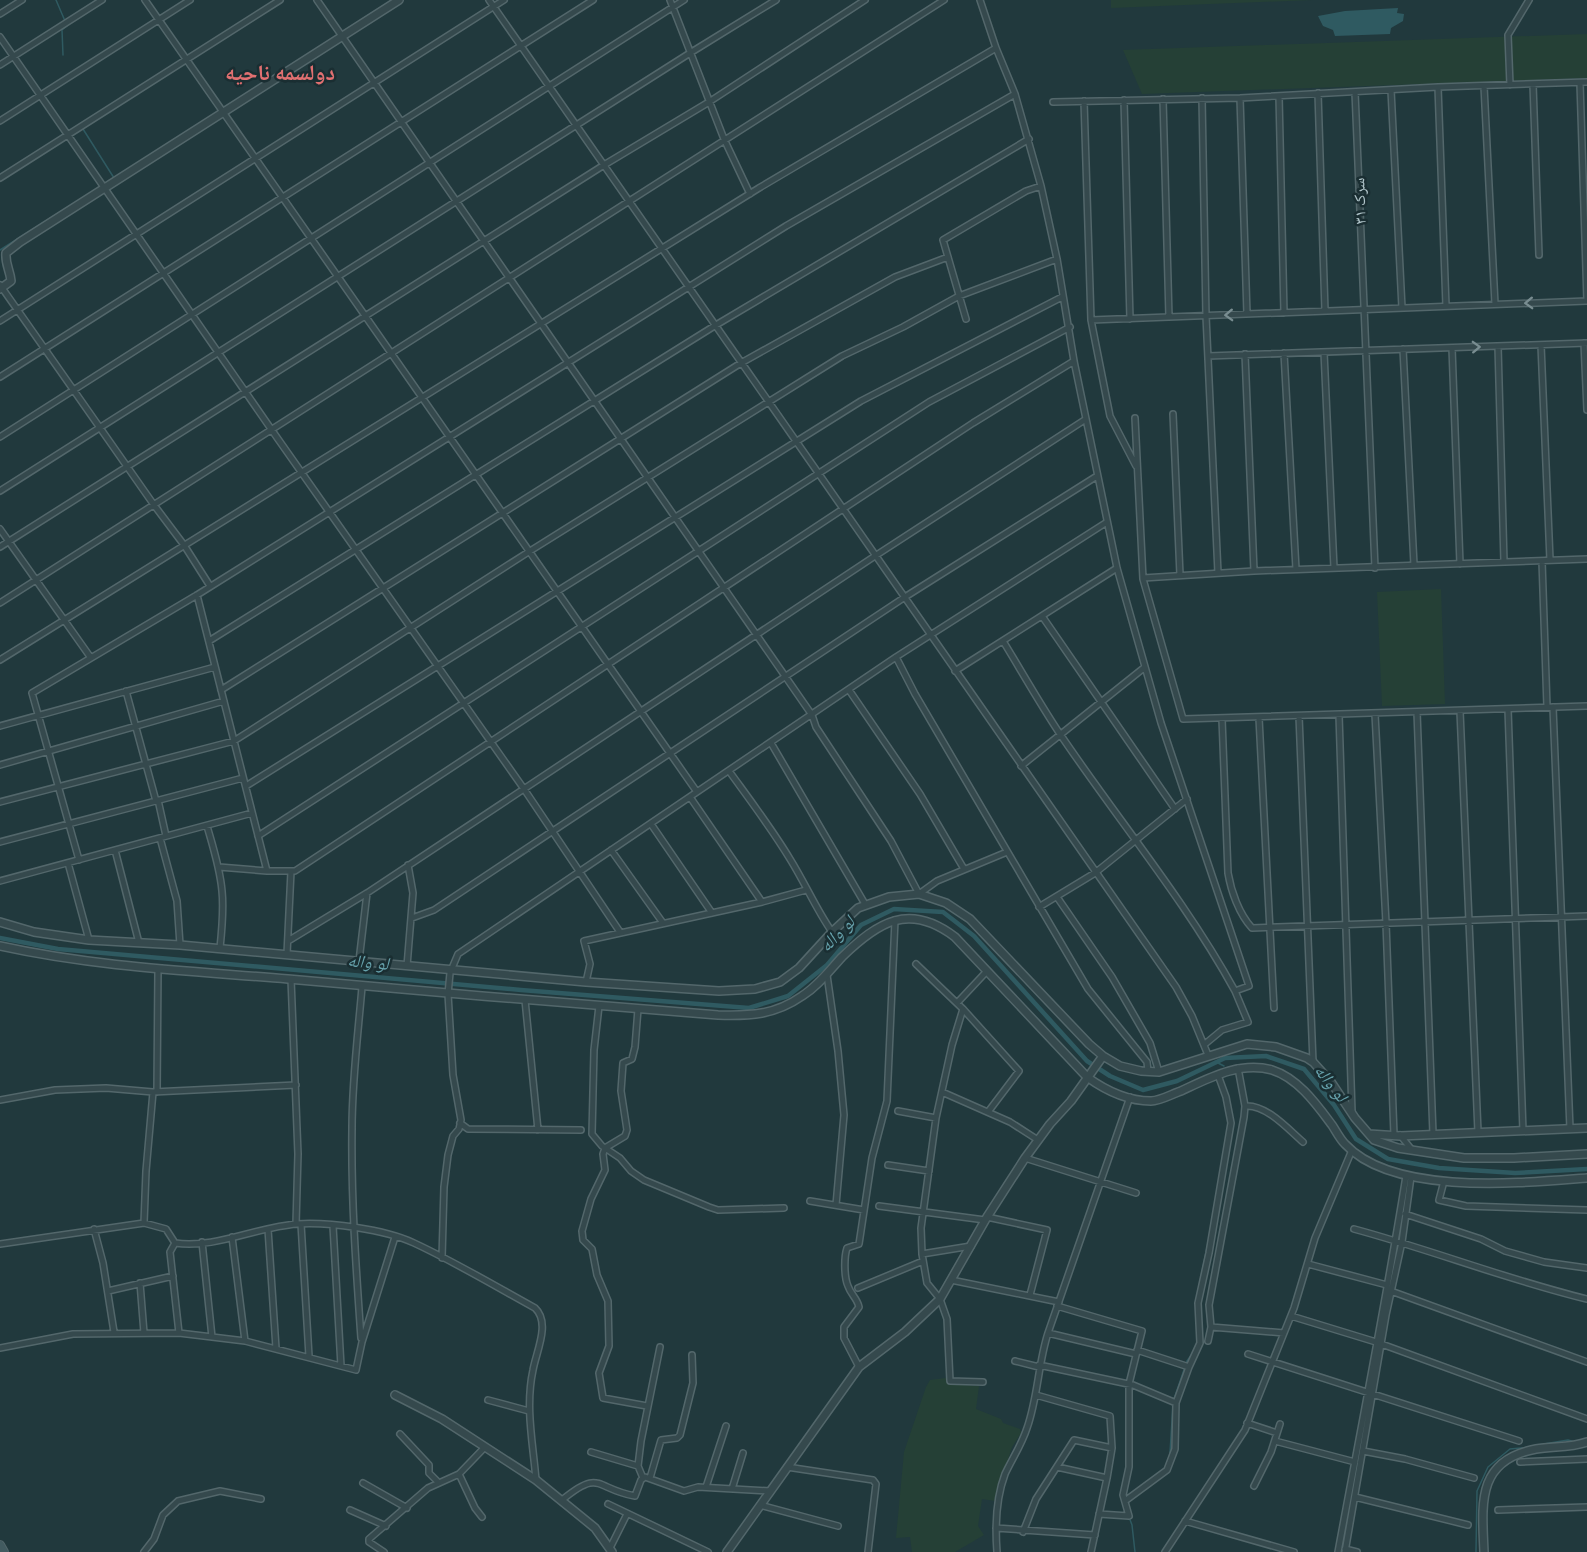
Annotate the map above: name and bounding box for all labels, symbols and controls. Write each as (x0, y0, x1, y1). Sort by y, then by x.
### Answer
district label: دولسمه ناحیه (225, 59, 335, 86)
street label: سرک ۳۱ (1349, 177, 1370, 225)
one-way arrow (1524, 296, 1533, 309)
one-way arrow (1224, 308, 1233, 321)
one-way arrow (1472, 340, 1481, 353)
water label: لو واله (815, 910, 861, 957)
water label: لو واله (346, 949, 392, 975)
water label: لو واله (1310, 1060, 1354, 1108)

